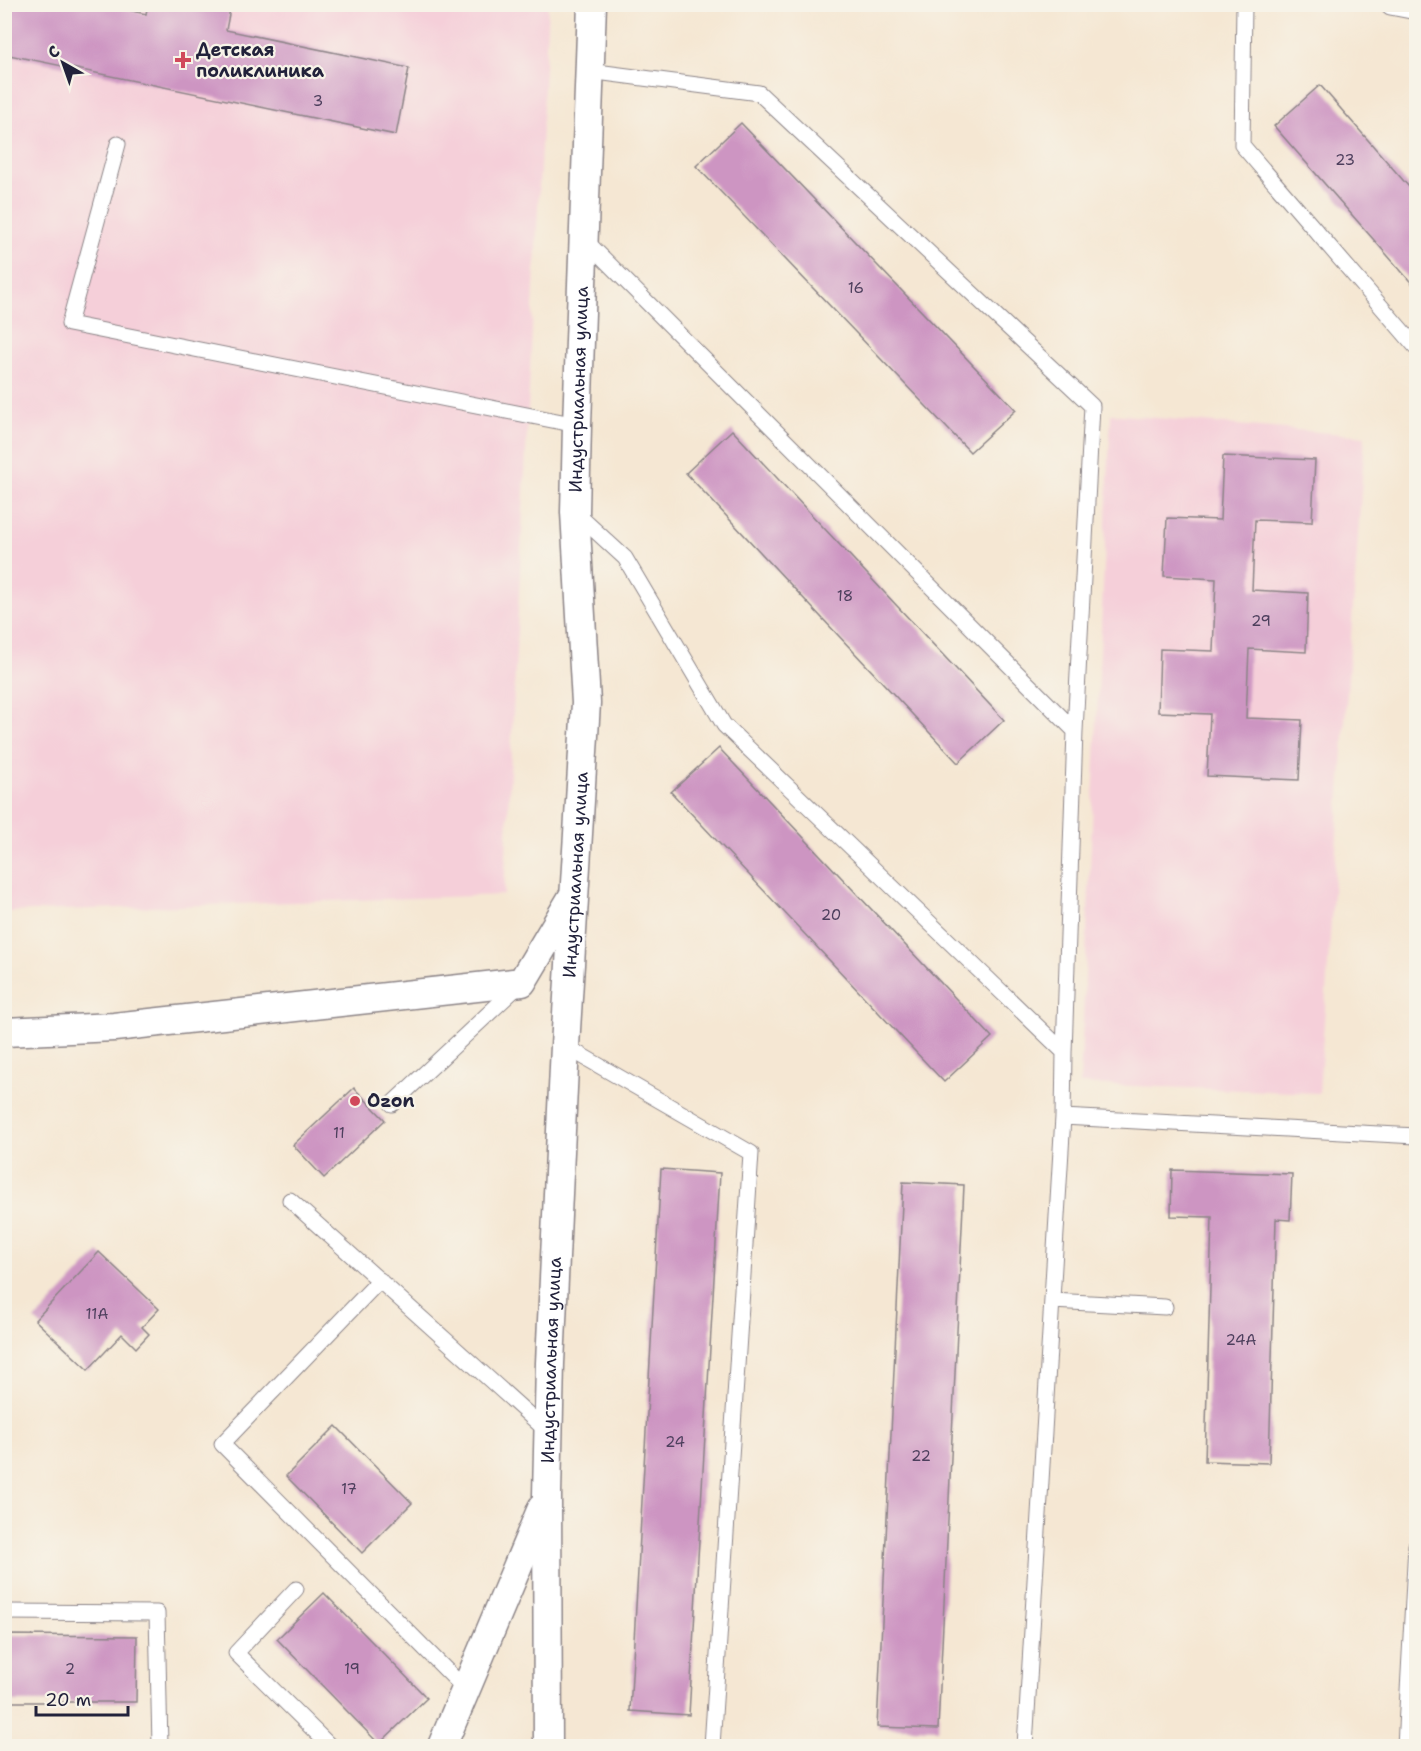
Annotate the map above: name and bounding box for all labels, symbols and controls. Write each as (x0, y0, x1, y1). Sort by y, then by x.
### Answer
north arrow (33, 33, 93, 93)
place label: Детская поликлиника (196, 38, 325, 83)
text: С (43, 41, 64, 63)
marker: Детская поликлиника (174, 51, 192, 69)
house number: 3 (313, 91, 323, 111)
house number: 23 (1335, 150, 1355, 170)
house number: 16 (848, 278, 864, 298)
street label: Индустриальная улица (563, 286, 594, 493)
house number: 18 (837, 586, 853, 606)
house number: 29 (1251, 611, 1271, 631)
street label: Индустриальная улица (557, 771, 594, 979)
house number: 20 (821, 905, 841, 925)
place label: Ozon (367, 1089, 414, 1113)
marker: Ozon (348, 1094, 362, 1108)
house number: 11 (333, 1123, 345, 1143)
street label: Индустриальная улица (536, 1256, 567, 1464)
house number: 11А (86, 1304, 109, 1324)
house number: 24А (1226, 1330, 1257, 1350)
house number: 24 (665, 1432, 685, 1452)
house number: 22 (911, 1446, 931, 1466)
house number: 17 (341, 1479, 357, 1499)
house number: 2 (65, 1659, 75, 1679)
house number: 19 (344, 1659, 360, 1679)
scale bar (36, 1679, 128, 1717)
text: 20 m (45, 1688, 91, 1712)

